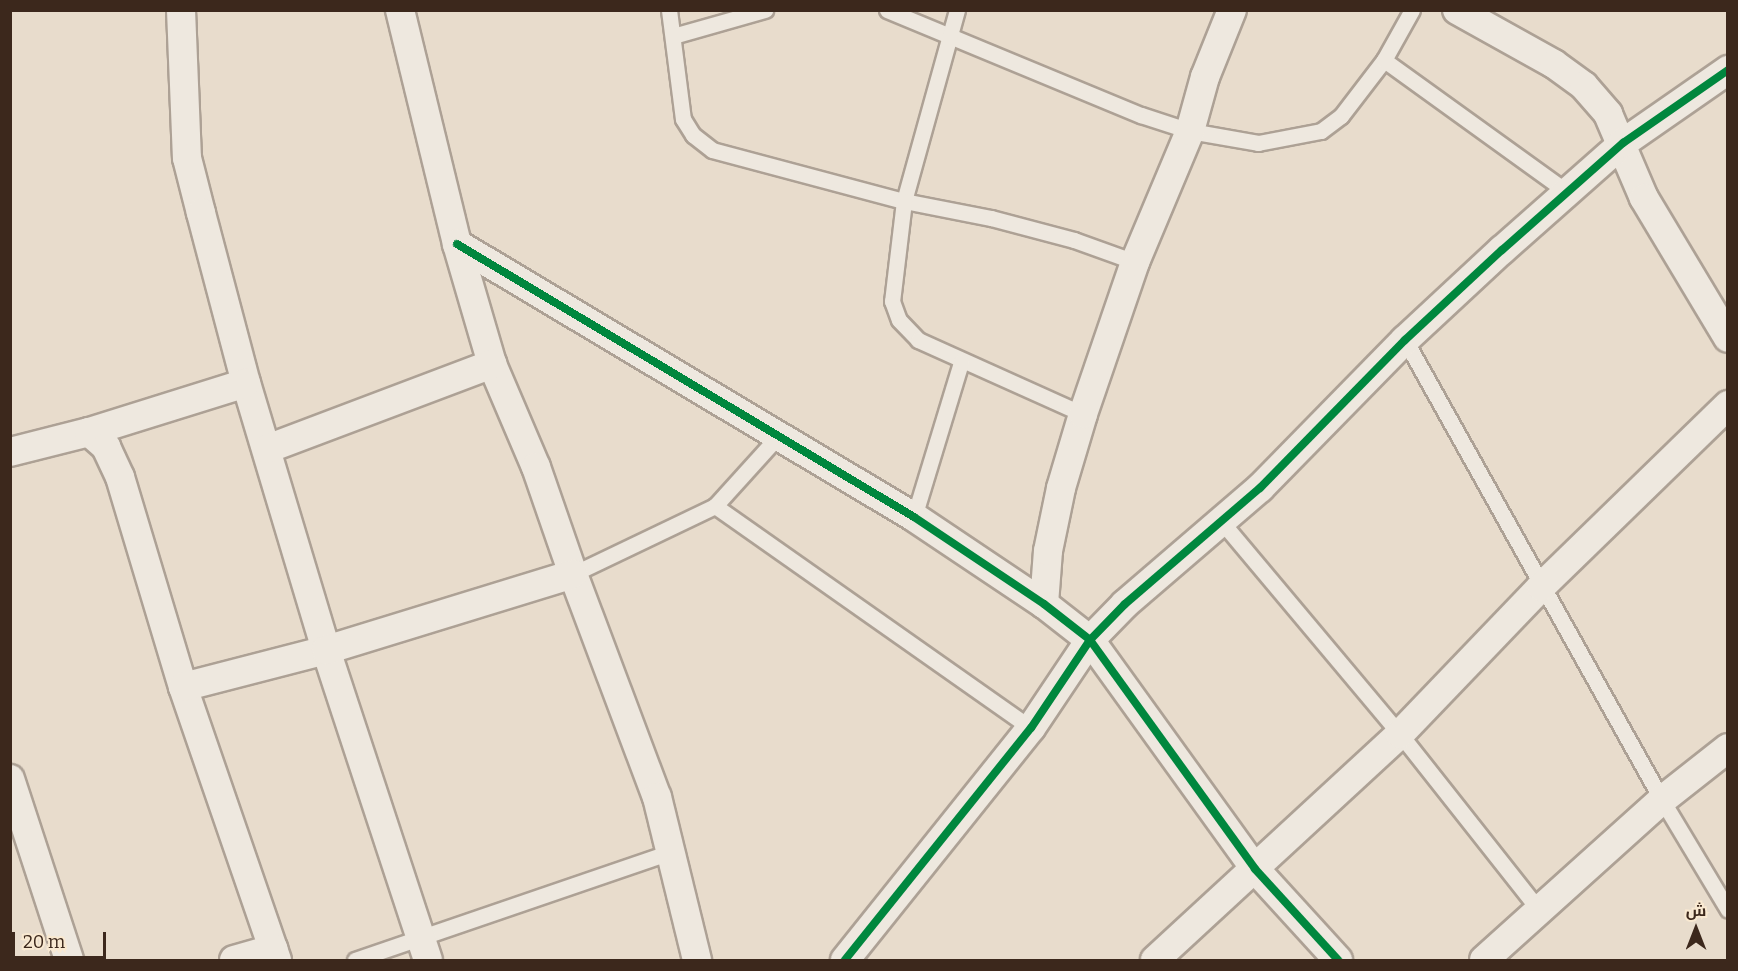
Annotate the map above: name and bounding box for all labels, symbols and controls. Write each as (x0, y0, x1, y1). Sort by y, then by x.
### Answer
north arrow (1666, 899, 1726, 959)
text: ش (1686, 901, 1706, 920)
scale bar (15, 920, 110, 958)
text: 20 m (23, 931, 65, 953)

